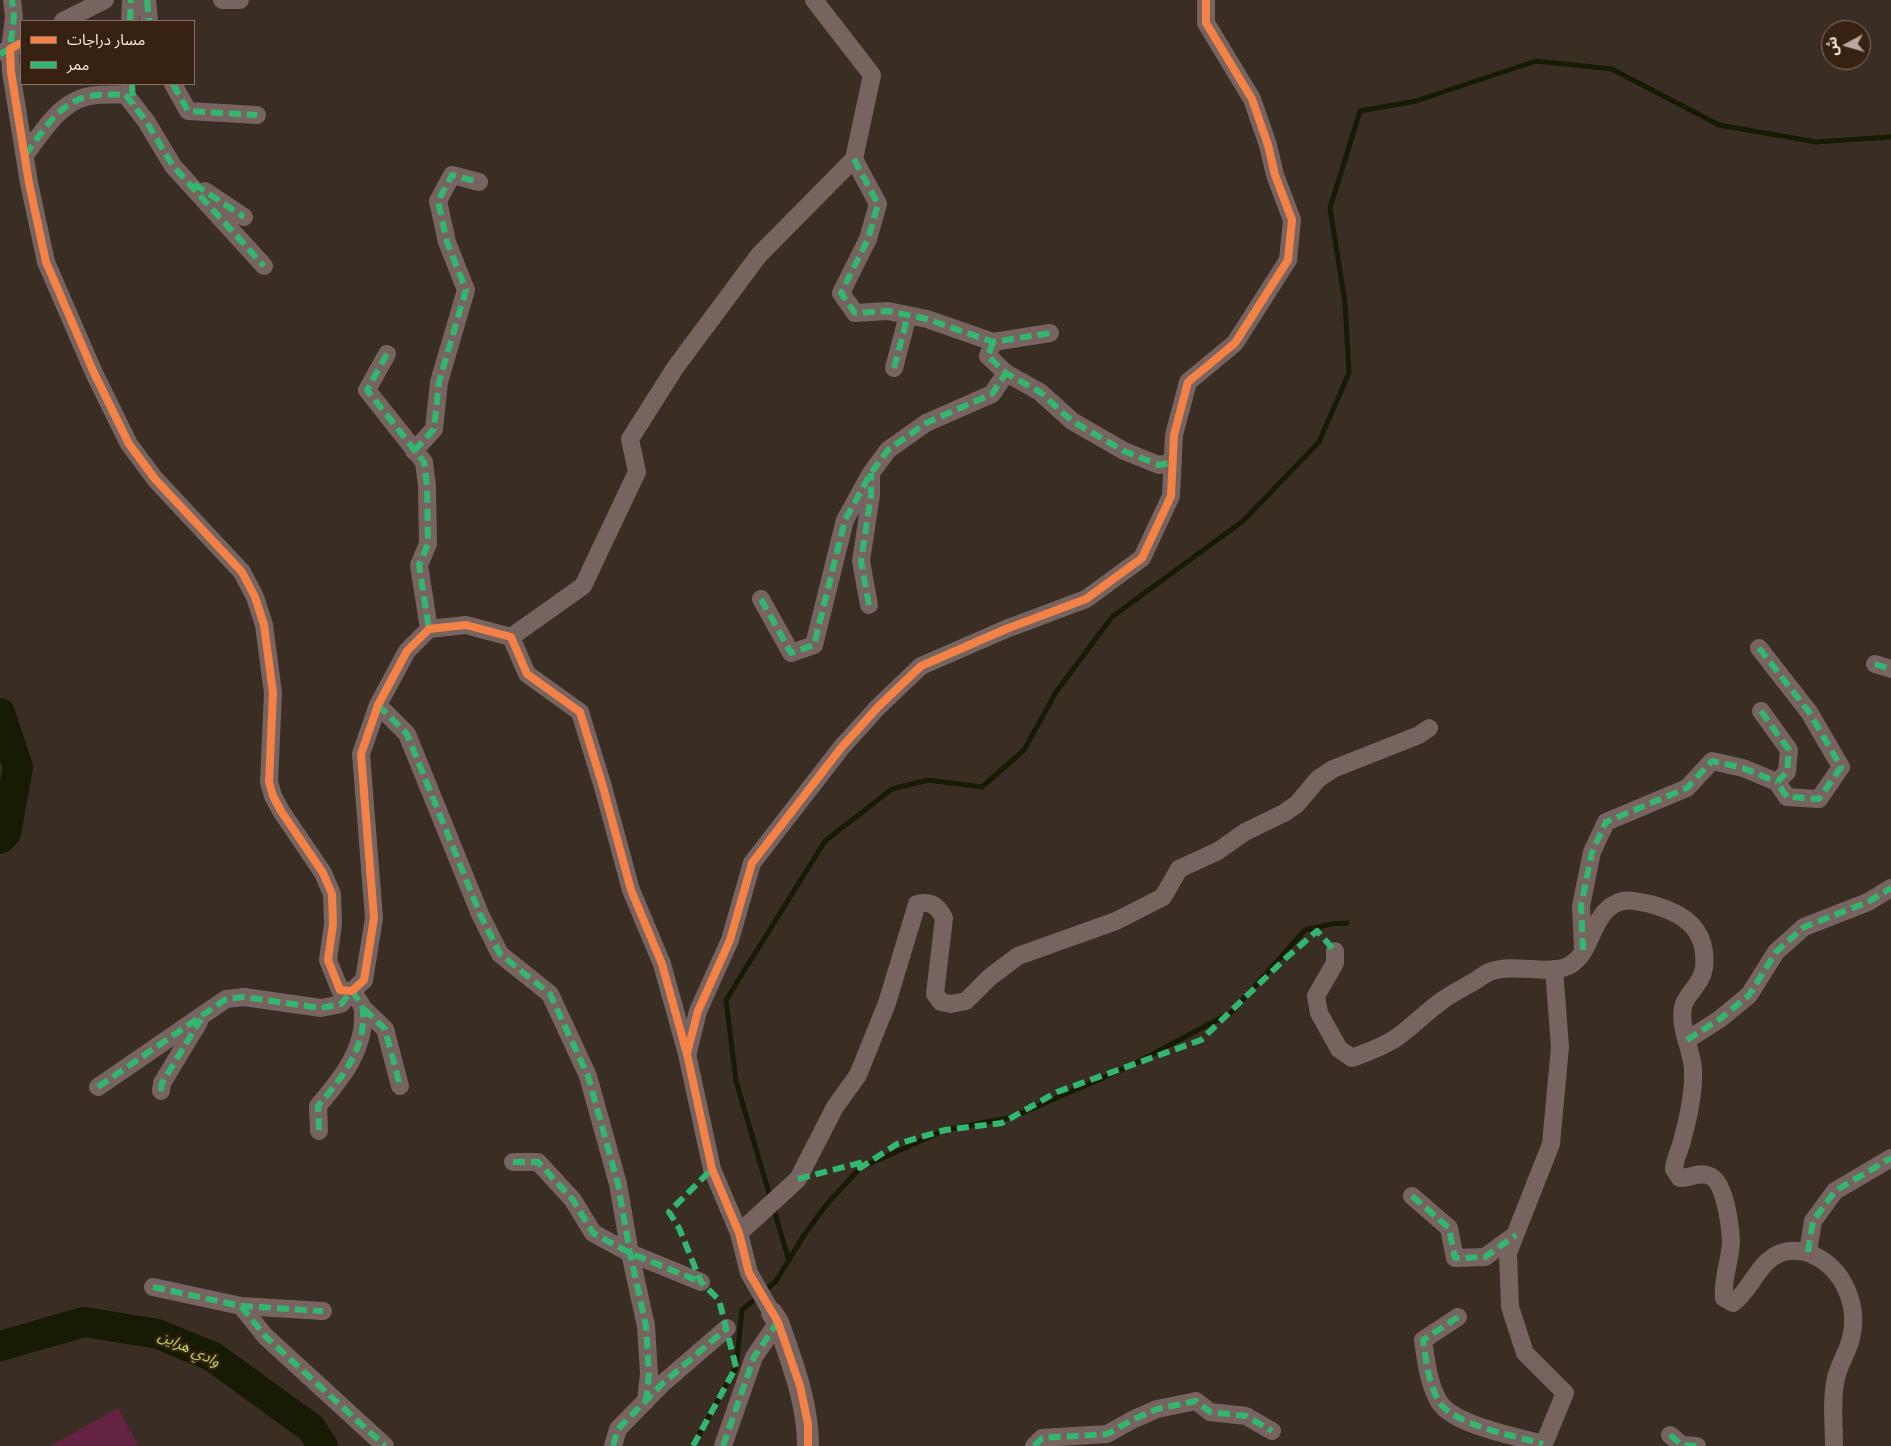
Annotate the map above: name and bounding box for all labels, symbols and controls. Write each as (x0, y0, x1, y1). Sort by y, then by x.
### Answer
legend (20, 20, 195, 85)
north arrow (1821, 20, 1871, 70)
text: مسار دراجات (67, 29, 145, 49)
text: ش (1821, 36, 1842, 57)
text: ممر (67, 54, 90, 74)
water label: وادي هراين (155, 1327, 223, 1371)

